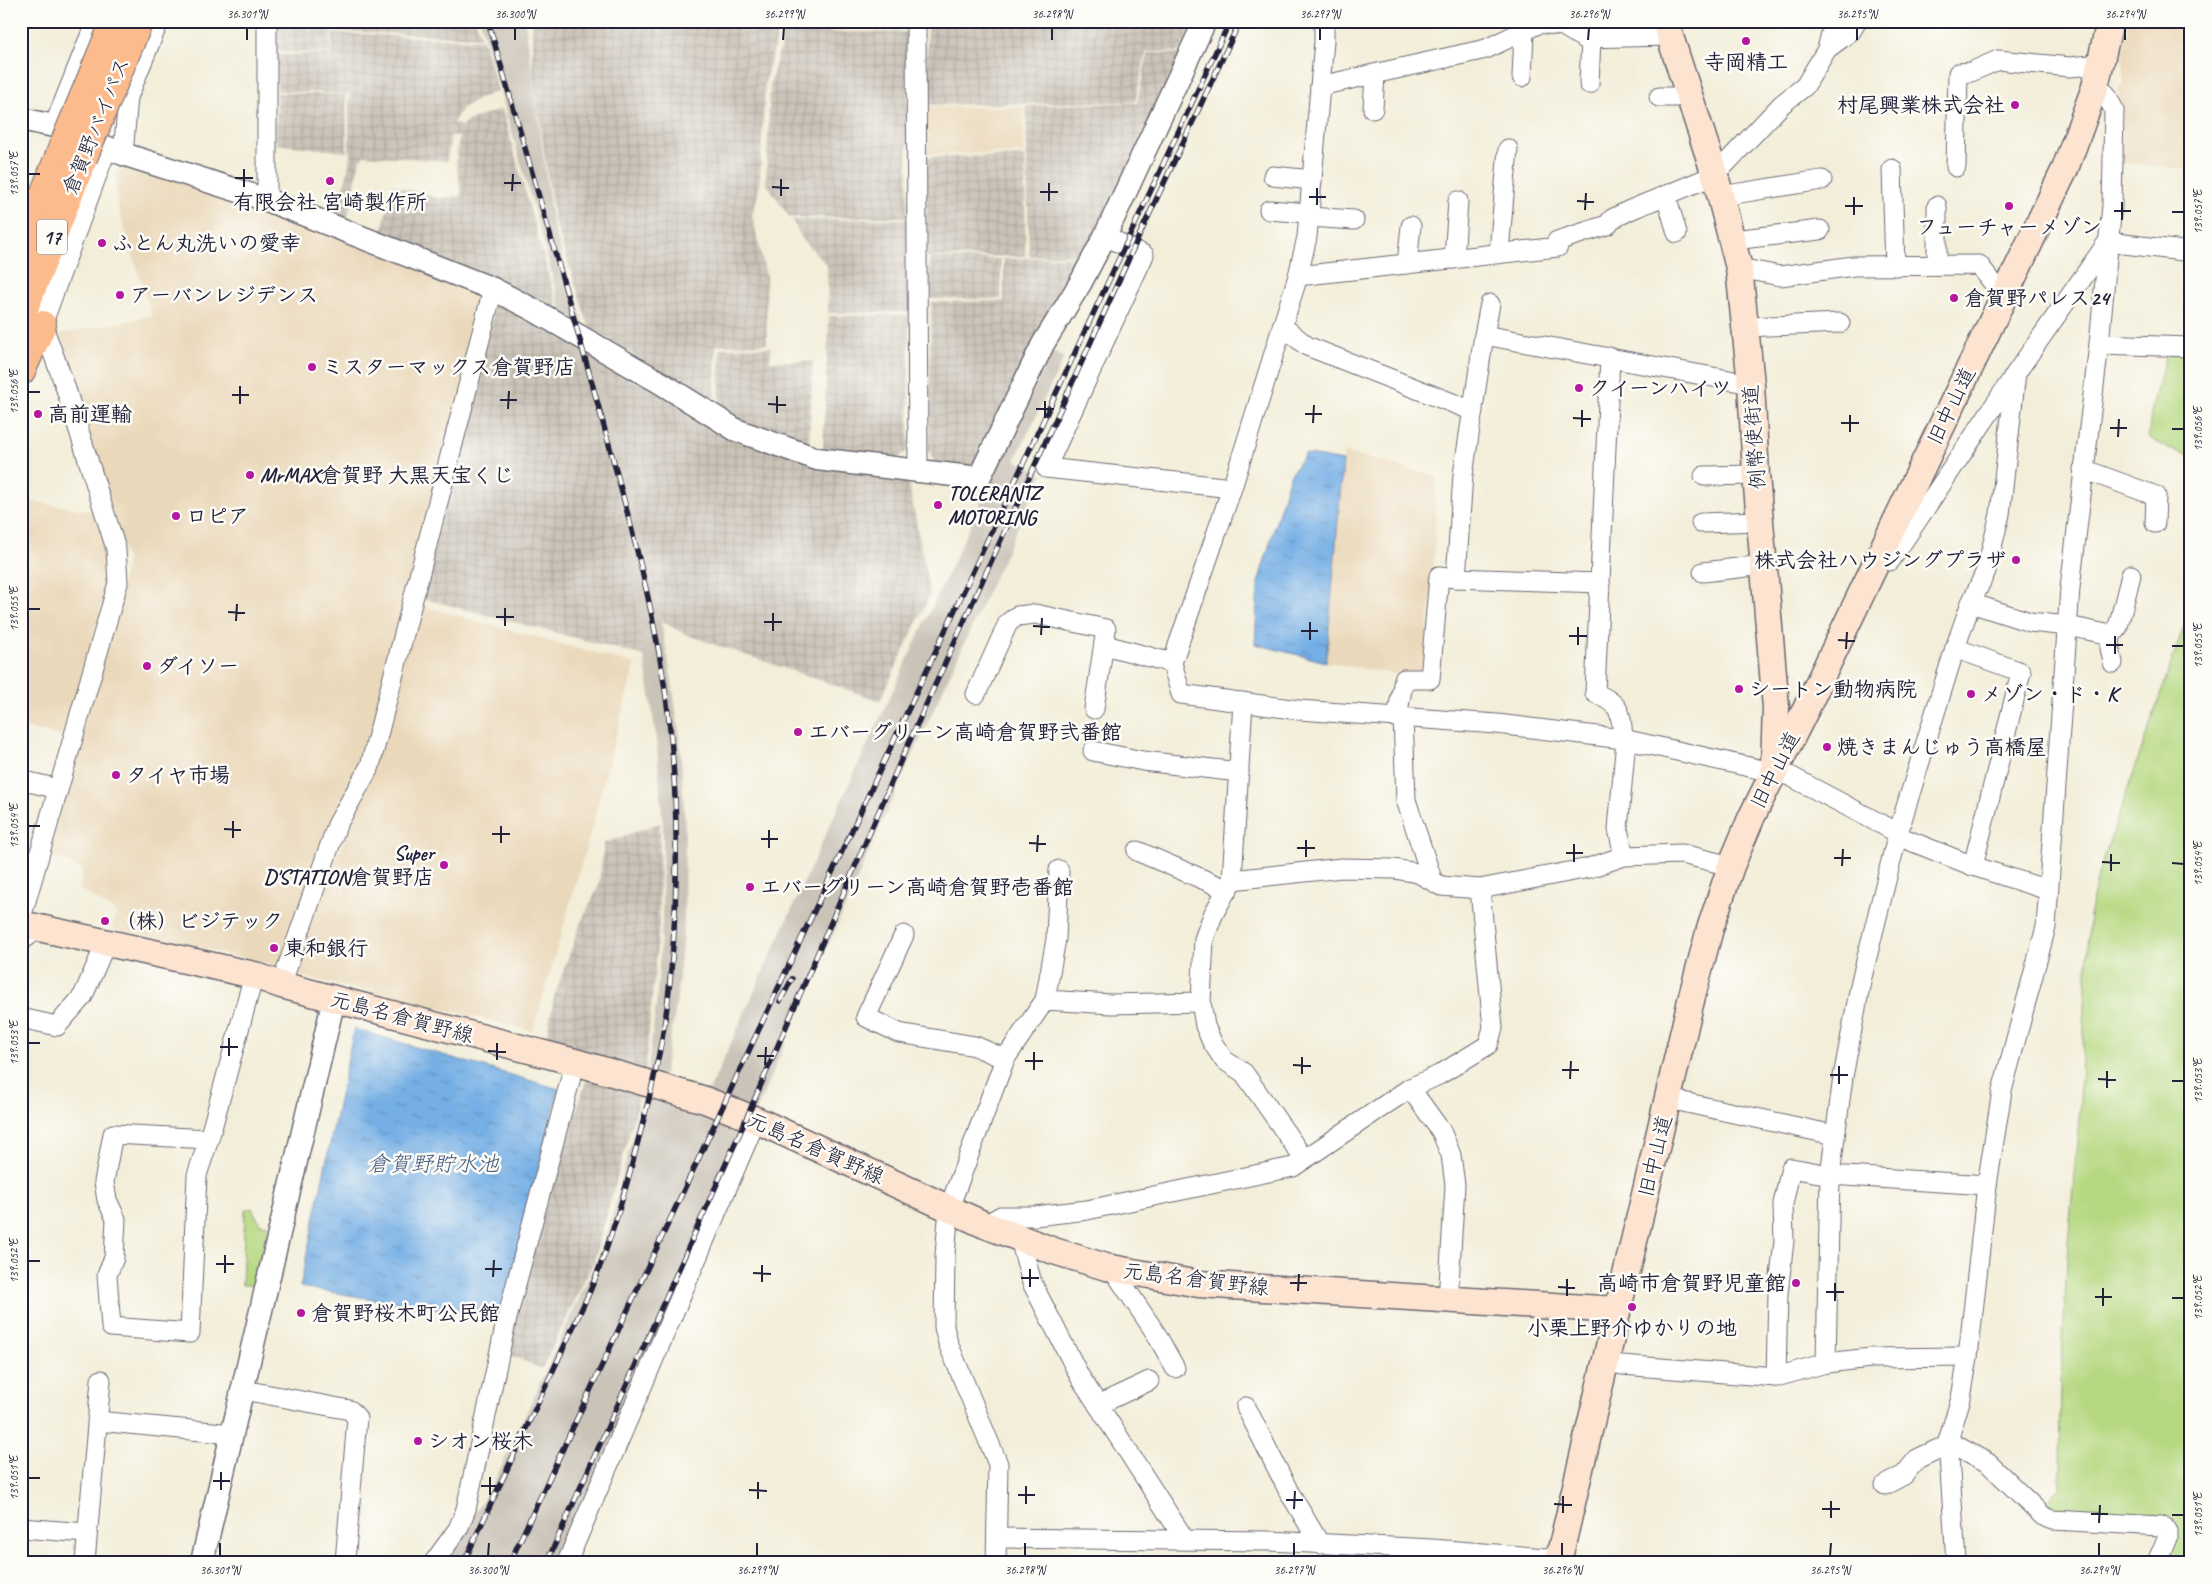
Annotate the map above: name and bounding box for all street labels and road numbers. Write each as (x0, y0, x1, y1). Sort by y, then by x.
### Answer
street label: 倉賀野バイパス (56, 53, 136, 199)
road number: 17 (37, 220, 67, 254)
street label: 旧中山道 (1921, 363, 1981, 449)
street label: 例幣使街道 (1737, 384, 1771, 490)
street label: 旧中山道 (1744, 727, 1806, 813)
street label: 元島名倉賀野線 (328, 985, 476, 1049)
street label: 元島名倉賀野線 (744, 1106, 888, 1190)
street label: 旧中山道 (1632, 1112, 1678, 1200)
street label: 元島名倉賀野線 (1121, 1257, 1271, 1301)

